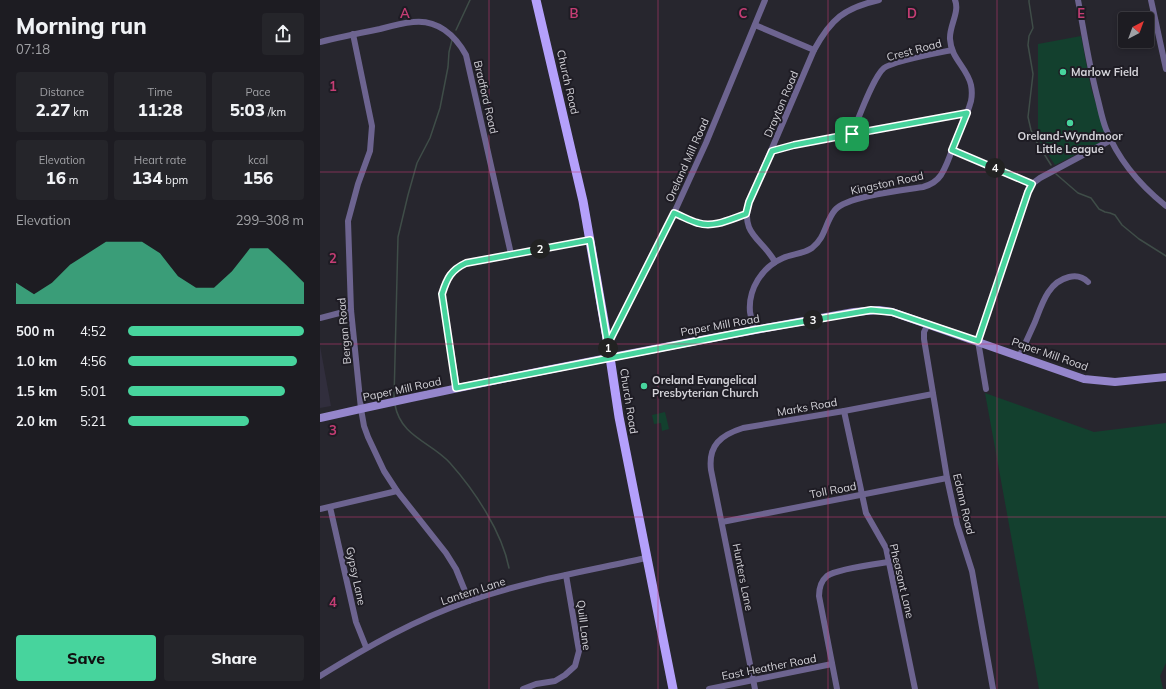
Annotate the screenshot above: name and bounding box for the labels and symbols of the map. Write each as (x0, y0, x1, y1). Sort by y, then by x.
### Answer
text: A (400, 5, 410, 21)
text: B (570, 5, 579, 21)
text: C (739, 5, 748, 21)
text: D (907, 5, 917, 21)
text: E (1077, 5, 1085, 21)
north arrow (1118, 12, 1154, 48)
street label: Crest Road (885, 36, 943, 64)
street label: Church Road (554, 48, 582, 116)
street label: Bradford Road (471, 59, 501, 135)
place label: Marlow Field (1071, 65, 1139, 79)
marker: Marlow Field (1058, 67, 1068, 77)
street label: Drayton Road (761, 69, 801, 139)
text: 1 (329, 78, 337, 94)
street label: Oreland Mill Road (662, 116, 712, 204)
pin (835, 117, 869, 151)
marker: Oreland-Wyndmoor Little League (1065, 118, 1075, 128)
place label: Oreland-Wyndmoor Little League (1018, 129, 1123, 156)
pin: 4 (985, 158, 1005, 178)
street label: Kingston Road (849, 168, 925, 198)
pin: 2 (530, 239, 550, 259)
text: 2 (329, 250, 337, 266)
street label: Bergan Road (334, 297, 354, 365)
pin: 3 (803, 310, 823, 330)
street label: Paper Mill Road (679, 311, 761, 339)
street label: Paper Mill Road (1010, 334, 1090, 374)
pin: 1 (598, 338, 618, 358)
street label: Church Road (617, 367, 641, 435)
place label: Oreland Evangelical Presbyterian Church (652, 373, 759, 400)
street label: Paper Mill Road (361, 374, 443, 404)
marker: Oreland Evangelical Presbyterian Church (639, 381, 649, 391)
street label: Marks Road (776, 395, 838, 419)
text: 3 (329, 422, 337, 438)
street label: Edann Road (950, 472, 978, 536)
street label: Toll Road (809, 479, 857, 501)
street label: Hunters Lane (730, 542, 756, 612)
street label: Pheasant Lane (887, 542, 917, 620)
street label: Gypsy Lane (343, 545, 369, 607)
street label: Lantern Lane (439, 574, 507, 608)
text: 4 (329, 594, 337, 610)
street label: Quill Lane (574, 599, 594, 651)
street label: East Heather Road (720, 651, 818, 683)

